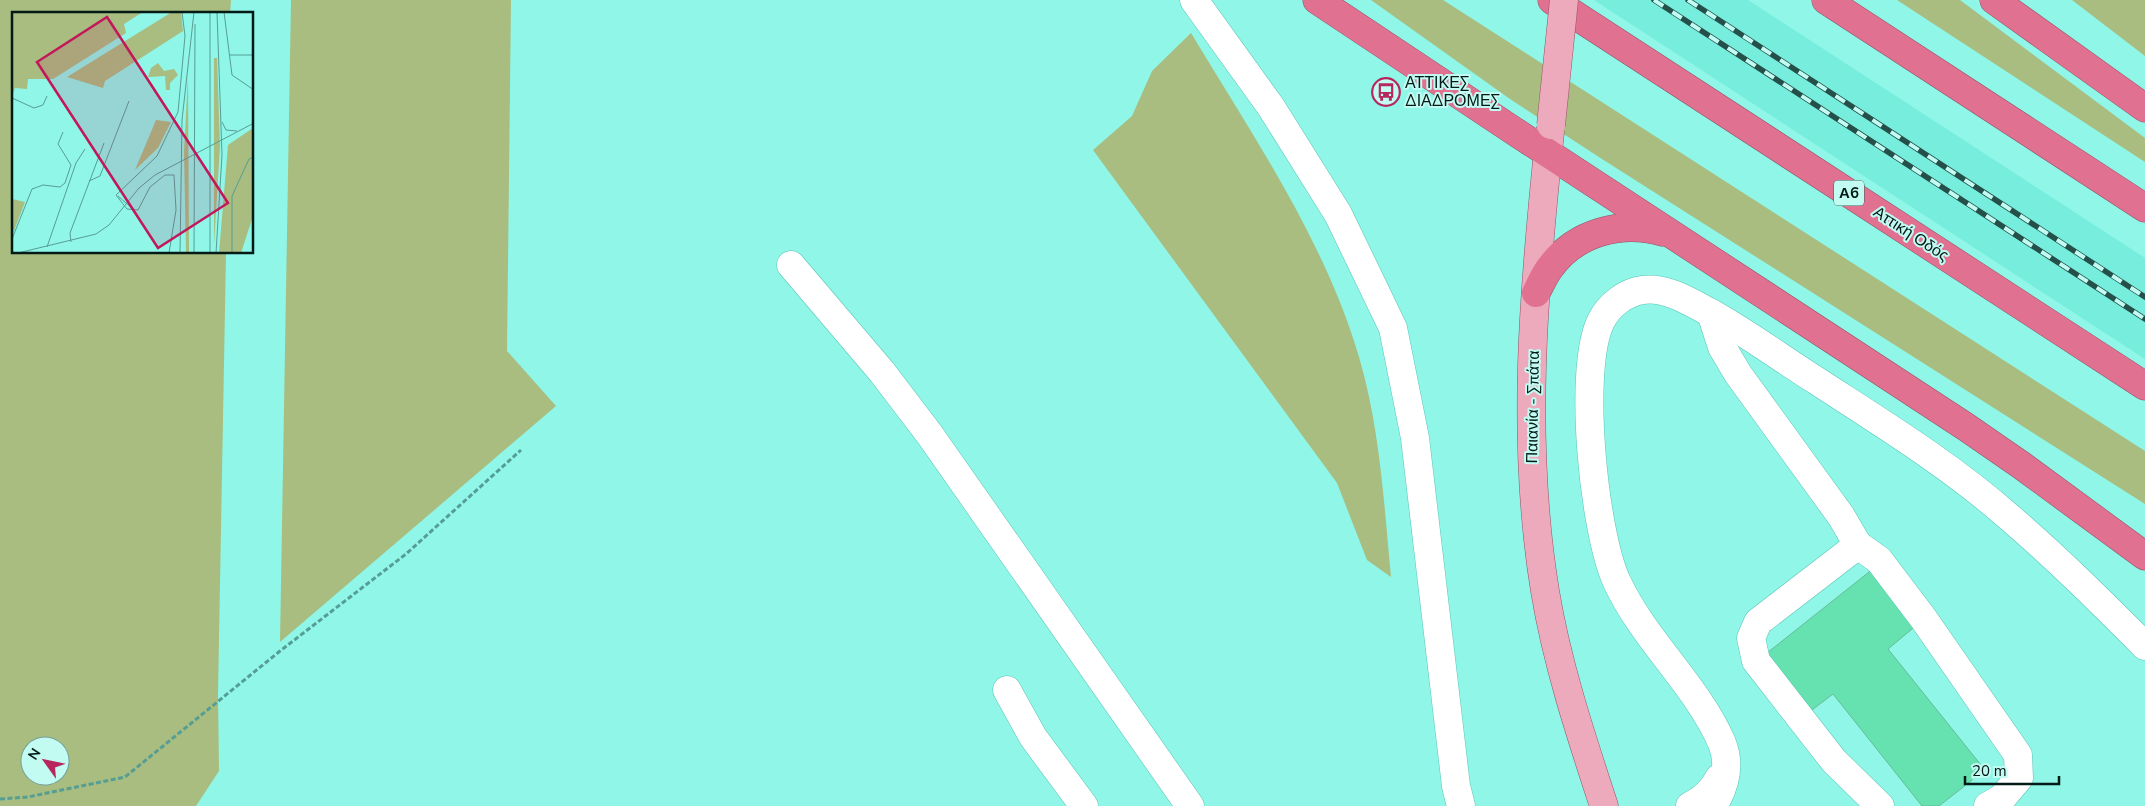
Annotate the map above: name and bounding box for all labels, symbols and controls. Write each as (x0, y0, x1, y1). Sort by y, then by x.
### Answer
inset map (12, 12, 254, 254)
place label: ΑΤΤΙΚΕΣ ΔΙΑΔΡΟΜΕΣ (1405, 72, 1500, 112)
bus stop icon: ΑΤΤΙΚΕΣ ΔΙΑΔΡΟΜΕΣ (1371, 77, 1401, 107)
road number: Α6 (1834, 180, 1864, 206)
street label: Αττική Οδός (1869, 201, 1953, 267)
street label: Παιανία - Σπάτα (1521, 350, 1545, 464)
north arrow (20, 736, 70, 786)
text: N (24, 745, 45, 764)
scale bar (1965, 754, 2059, 786)
text: 20 m (1972, 761, 2007, 781)

